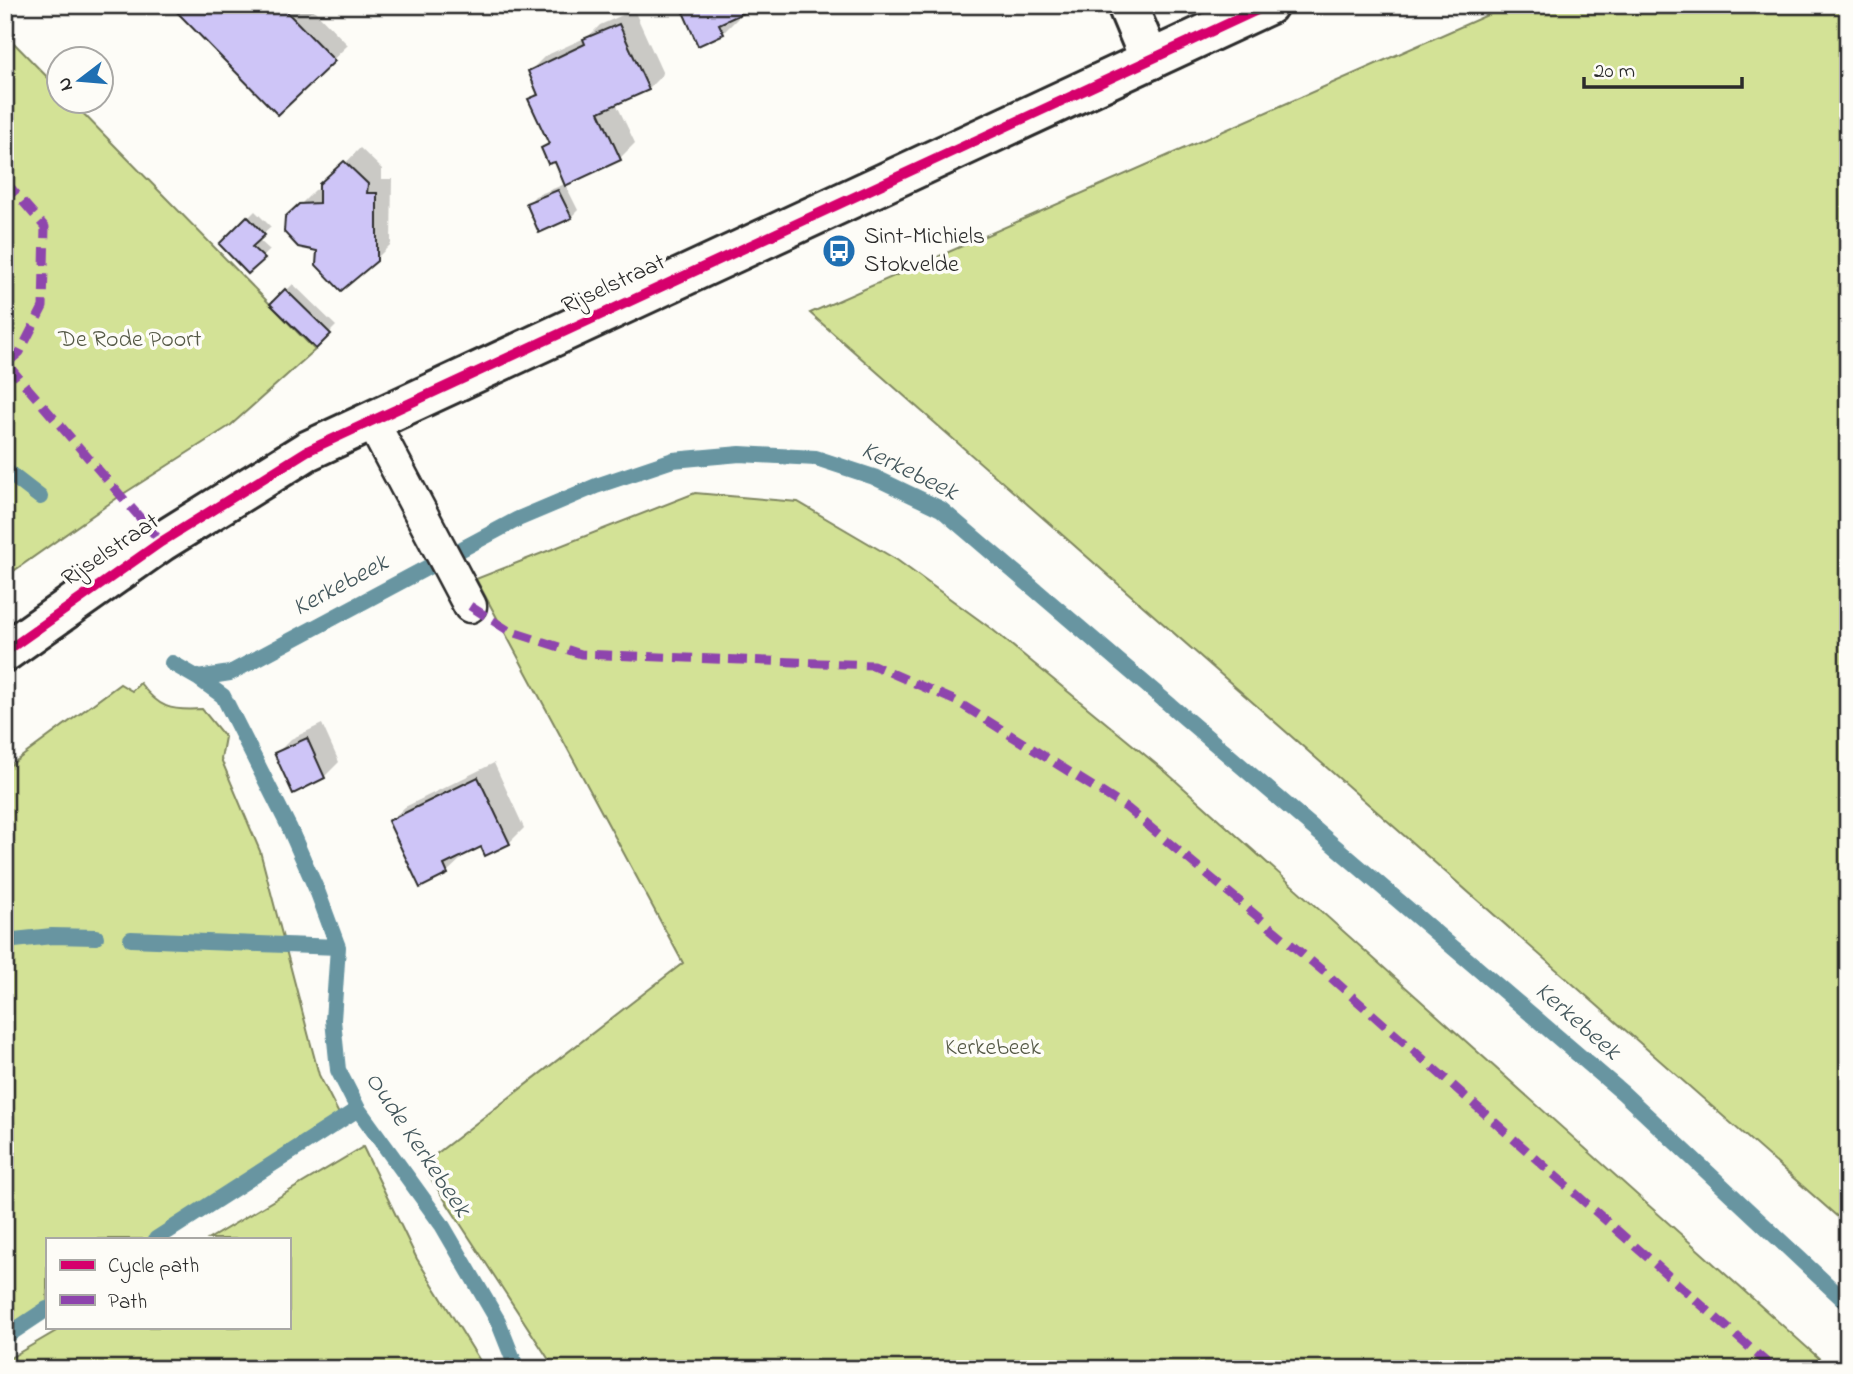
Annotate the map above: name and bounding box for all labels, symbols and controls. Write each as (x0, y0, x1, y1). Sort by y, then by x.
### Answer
north arrow (46, 46, 116, 116)
scale bar (1584, 46, 1741, 90)
text: 20 m (1594, 57, 1635, 87)
text: N (51, 74, 81, 94)
place label: Sint-Michiels Stokvelde (864, 220, 985, 283)
bus stop icon: Sint-Michiels Stokvelde (820, 232, 858, 270)
street label: Rijselstraat (556, 246, 672, 324)
park label: De Rode Poort (57, 323, 202, 358)
water label: Kerkebeek (854, 432, 965, 513)
street label: Rijselstraat (55, 505, 167, 597)
water label: Kerkebeek (286, 544, 397, 627)
water label: Kerkebeek (1525, 974, 1630, 1071)
park label: Kerkebeek (945, 1031, 1041, 1066)
water label: Oude Kerkebeek (354, 1065, 481, 1227)
legend (46, 1238, 290, 1328)
text: Cycle path (108, 1252, 199, 1284)
text: Path (108, 1288, 147, 1318)

